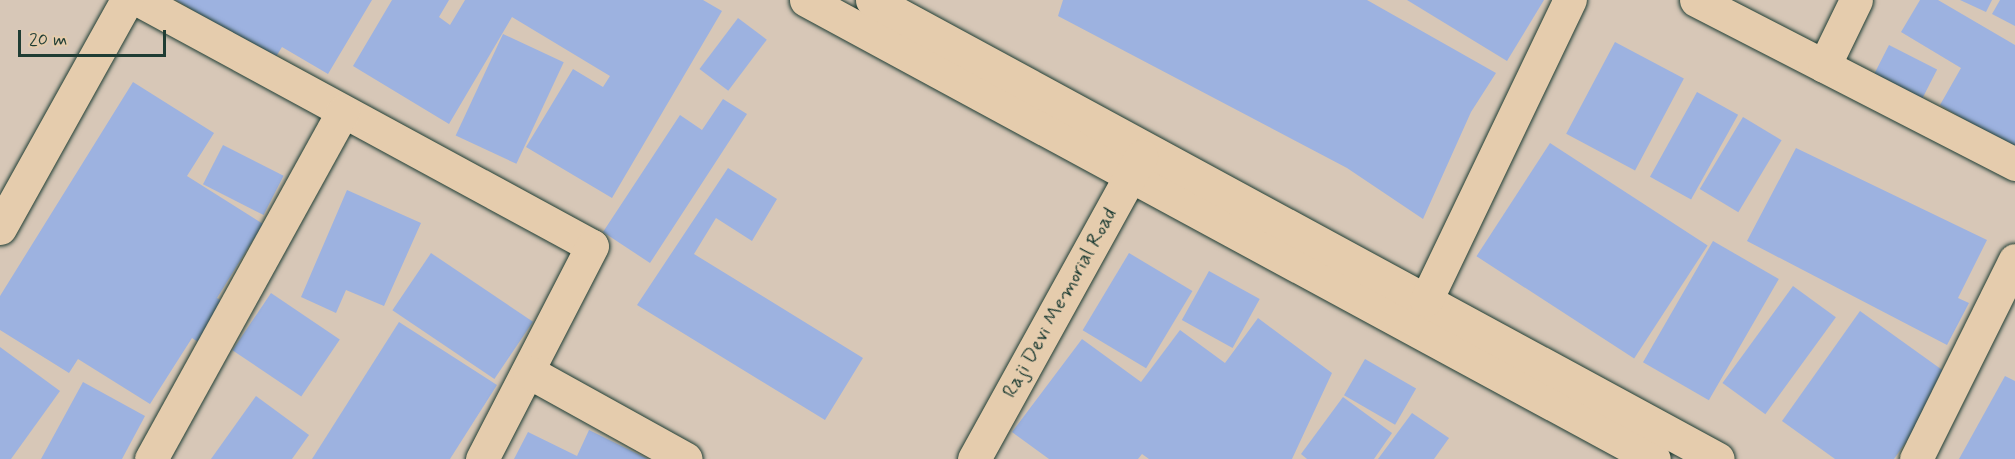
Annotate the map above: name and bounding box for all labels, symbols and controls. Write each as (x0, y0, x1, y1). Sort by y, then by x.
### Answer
scale bar (21, 18, 170, 56)
text: 20 m (29, 28, 67, 52)
street label: Raji Devi Memorial Road (998, 204, 1122, 402)

